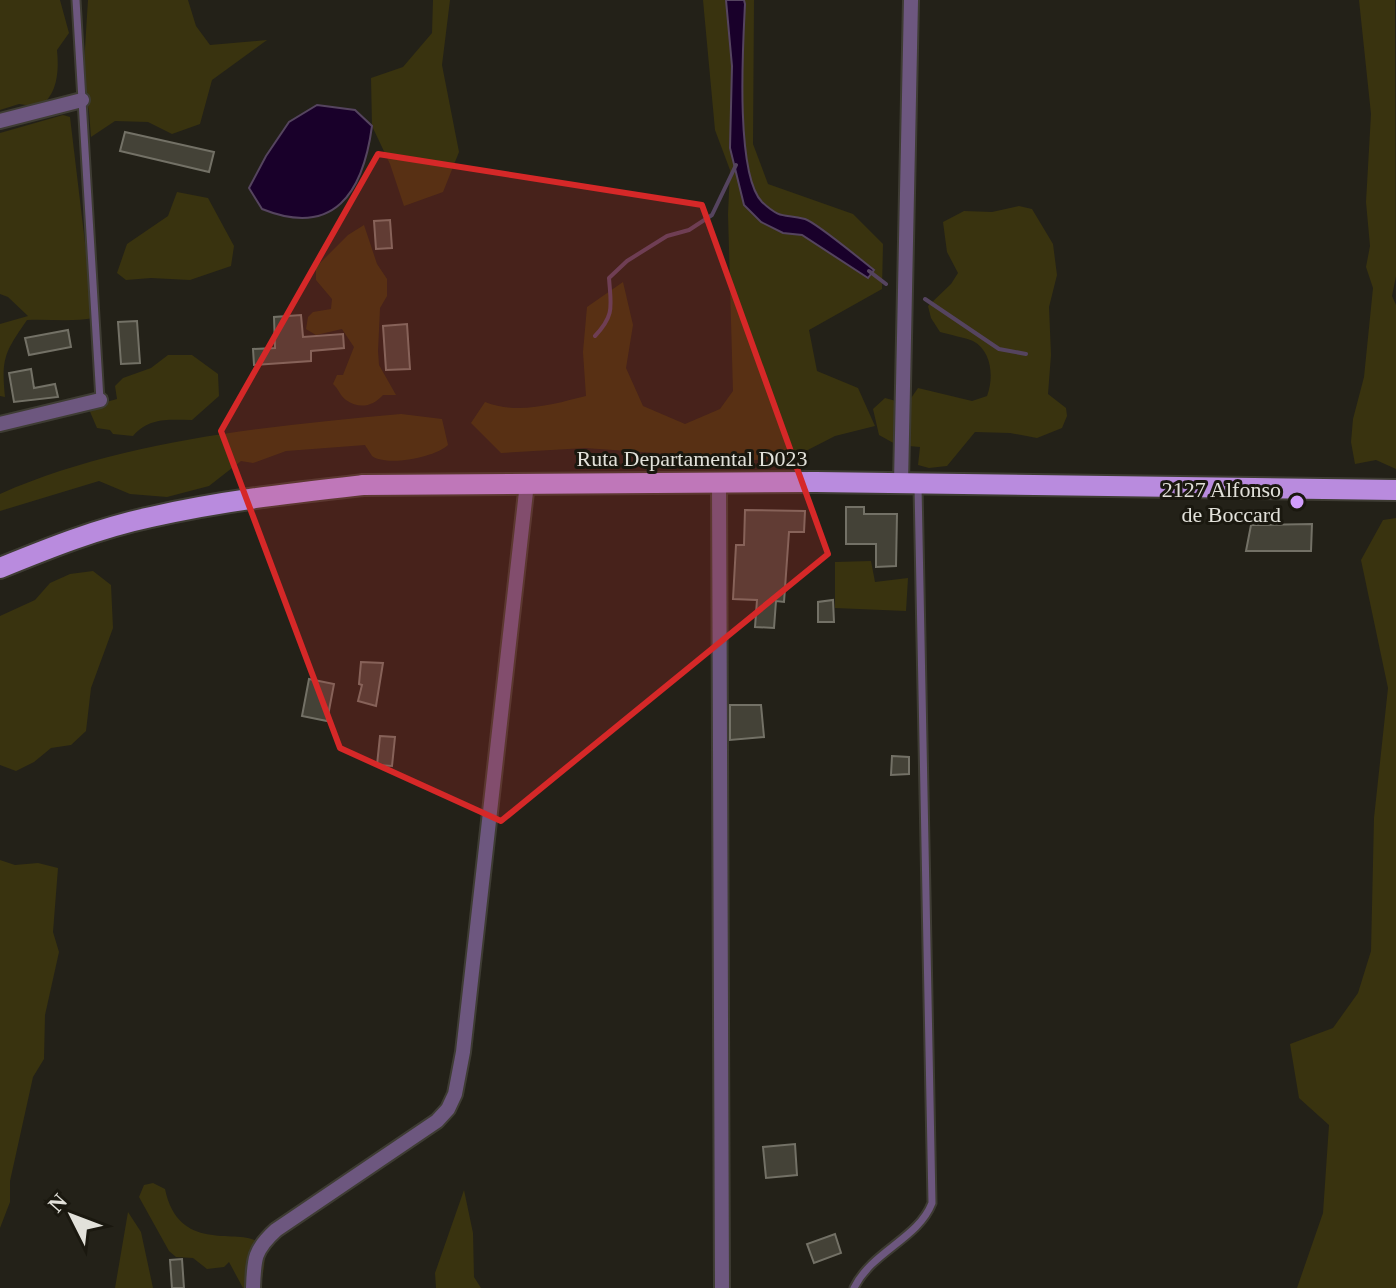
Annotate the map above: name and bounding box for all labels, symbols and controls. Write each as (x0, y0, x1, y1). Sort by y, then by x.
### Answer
street label: Ruta Departamental D023 (577, 446, 807, 471)
place label: 2127 Alfonso de Boccard (1162, 477, 1281, 527)
marker: 2127 Alfonso de Boccard (1288, 493, 1306, 511)
north arrow (32, 1176, 112, 1256)
text: N (43, 1189, 72, 1217)

